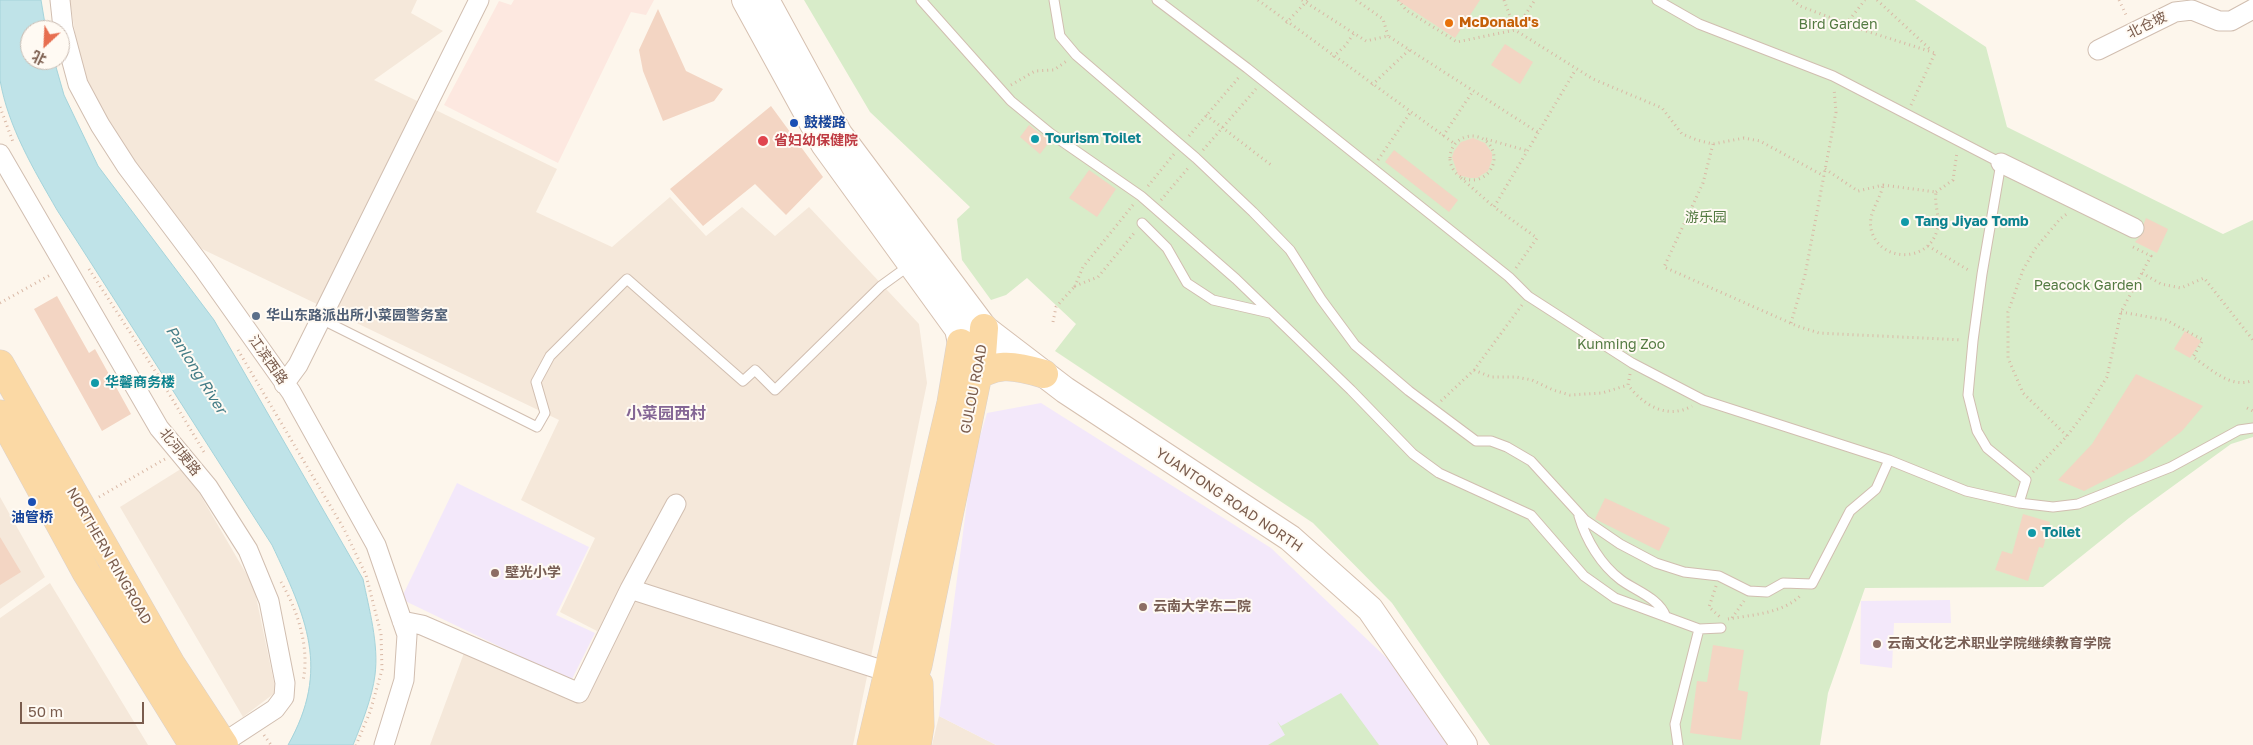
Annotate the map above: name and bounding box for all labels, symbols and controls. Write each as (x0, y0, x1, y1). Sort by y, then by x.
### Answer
street label: 北仓坡 (2124, 8, 2170, 42)
place label: McDonald's (1459, 15, 1539, 31)
marker: McDonald's (1443, 17, 1455, 29)
park label: Bird Garden (1798, 17, 1878, 33)
north arrow (20, 20, 70, 70)
text: 北 (29, 47, 49, 69)
place label: 鼓楼路 (804, 115, 846, 131)
marker: 鼓楼路 (788, 117, 800, 129)
place label: Tourism Toilet (1045, 131, 1141, 147)
place label: 省妇幼保健院 (774, 133, 858, 149)
marker: Tourism Toilet (1029, 133, 1041, 145)
marker: 省妇幼保健院 (756, 134, 770, 148)
park label: 游乐园 (1685, 210, 1727, 226)
place label: Tang Jiyao Tomb (1915, 214, 2029, 230)
marker: Tang Jiyao Tomb (1899, 216, 1911, 228)
park label: Peacock Garden (2034, 278, 2142, 294)
place label: 华山东路派出所小菜园警务室 (266, 308, 448, 324)
marker: 华山东路派出所小菜园警务室 (250, 310, 262, 322)
water label: Panlong River (162, 323, 230, 417)
street label: 江滨西路 (245, 332, 291, 388)
park label: Kunming Zoo (1577, 337, 1665, 353)
street label: GULOU ROAD (957, 343, 991, 435)
place label: 华馨商务楼 (105, 375, 175, 391)
marker: 华馨商务楼 (89, 377, 101, 389)
district label: 小菜园西村 (626, 404, 706, 424)
street label: 北河埂路 (156, 425, 204, 479)
street label: YUANTONG ROAD NORTH (1152, 445, 1306, 555)
street label: NORTHERN RINGROAD (63, 485, 155, 627)
marker: 油管桥 (26, 496, 38, 508)
place label: 油管桥 (11, 510, 53, 526)
place label: Toilet (2042, 525, 2081, 541)
marker: Toilet (2026, 527, 2038, 539)
place label: 壁光小学 (505, 565, 561, 581)
marker: 壁光小学 (489, 567, 501, 579)
place label: 云南大学东二院 (1153, 599, 1251, 615)
marker: 云南大学东二院 (1137, 601, 1149, 613)
place label: 云南文化艺术职业学院继续教育学院 (1887, 636, 2111, 652)
marker: 云南文化艺术职业学院继续教育学院 (1871, 638, 1883, 650)
scale bar (22, 692, 146, 724)
text: 50 m (28, 702, 63, 720)

